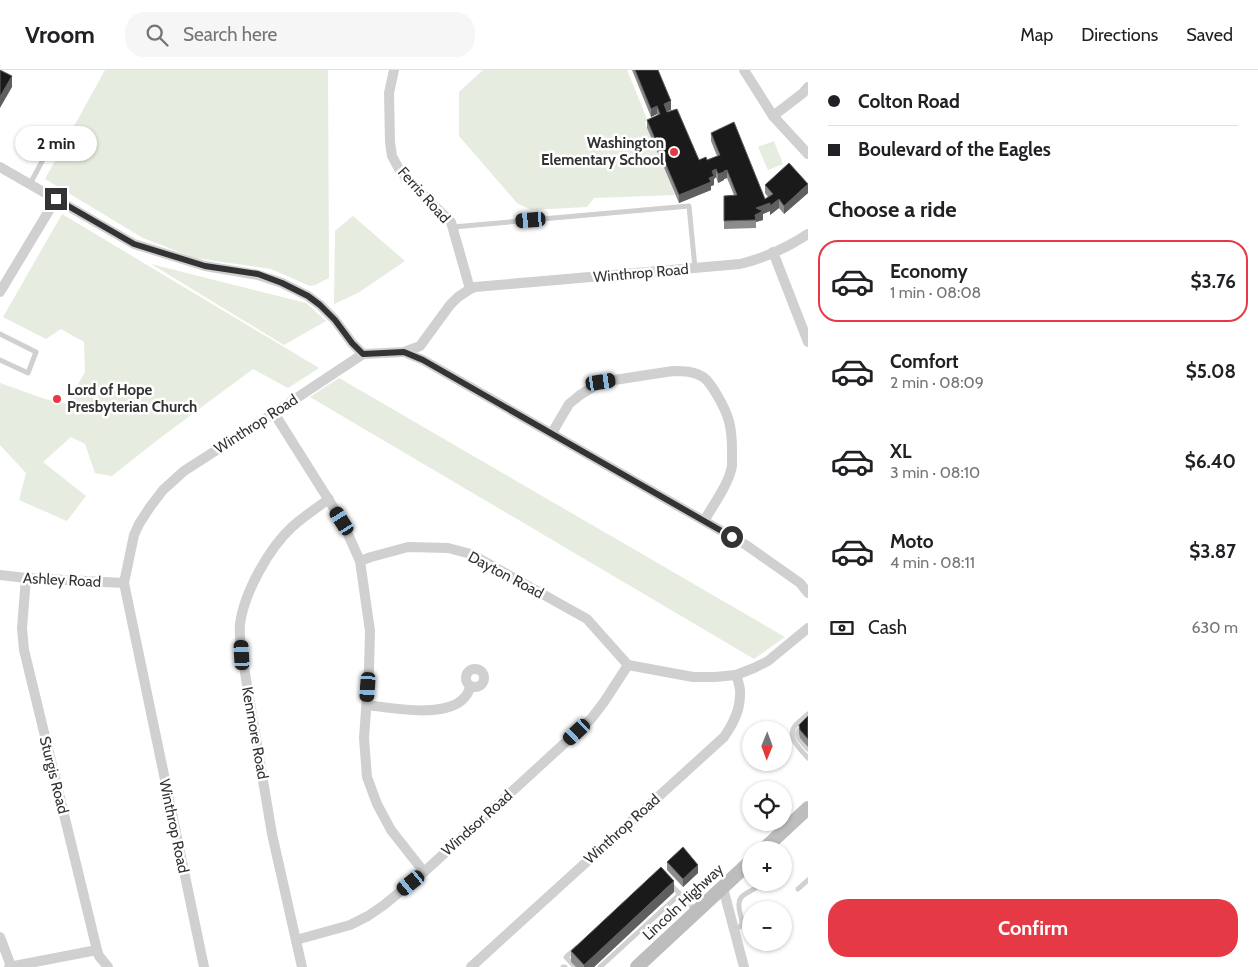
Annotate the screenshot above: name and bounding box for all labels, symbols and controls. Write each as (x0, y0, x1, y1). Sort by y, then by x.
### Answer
search box (125, 12, 475, 57)
text: Vroom (25, 20, 95, 49)
icon: search (143, 21, 171, 49)
text: Search here (183, 23, 277, 46)
text: Map (1020, 24, 1053, 46)
text: Directions (1081, 24, 1158, 46)
text: Saved (1186, 24, 1233, 46)
text: Colton Road (858, 90, 960, 113)
callout: 2 min (15, 126, 97, 162)
text: 2 min (37, 134, 75, 153)
place label: Washington Elementary School (541, 134, 664, 169)
text: Boulevard of the Eagles (858, 138, 1051, 161)
marker: Washington Elementary School (668, 146, 680, 158)
street label: Ferris Road (394, 163, 454, 227)
route end (45, 188, 67, 210)
text: Choose a ride (828, 196, 957, 223)
car (515, 211, 546, 229)
icon: car (830, 259, 875, 304)
street label: Winthrop Road (592, 260, 690, 286)
text: Economy (890, 260, 968, 283)
text: $3.76 (1191, 270, 1236, 293)
text: 1 min · 08:08 (890, 283, 981, 302)
icon: car (830, 349, 875, 394)
text: Comfort (890, 350, 959, 373)
text: $5.08 (1186, 360, 1236, 383)
car (585, 372, 616, 392)
text: 2 min · 08:09 (890, 373, 984, 392)
place label: Lord of Hope Presbyterian Church (67, 381, 197, 416)
street label: Winthrop Road (211, 390, 301, 458)
marker: Lord of Hope Presbyterian Church (51, 393, 63, 405)
icon: car (830, 439, 875, 484)
text: XL (890, 440, 911, 463)
text: $6.40 (1185, 450, 1236, 473)
text: 3 min · 08:10 (890, 463, 980, 482)
car (327, 504, 356, 538)
route start (721, 526, 743, 548)
icon: car (830, 529, 875, 574)
text: Moto (890, 530, 934, 553)
text: $3.87 (1189, 540, 1236, 563)
street label: Dayton Road (465, 548, 547, 602)
text: 4 min · 08:11 (890, 553, 975, 572)
street label: Ashley Road (23, 569, 101, 591)
icon: cash (828, 614, 856, 642)
text: Cash (868, 616, 907, 639)
text: 630 m (1191, 618, 1238, 637)
car (233, 640, 250, 670)
car (359, 672, 376, 702)
street label: Kenmore Road (238, 685, 272, 781)
car (560, 716, 593, 748)
north arrow (742, 721, 792, 771)
map controls (742, 721, 792, 951)
street label: Sturgis Road (36, 734, 72, 816)
street label: Winthrop Road (155, 777, 193, 875)
button: locate (742, 781, 792, 831)
street label: Windsor Road (438, 786, 516, 860)
street label: Winthrop Road (580, 790, 664, 868)
button: + (742, 841, 792, 891)
street label: Lincoln Highway (639, 860, 727, 944)
car (394, 868, 427, 898)
button: Confirm (828, 899, 1238, 957)
button: − (742, 901, 792, 951)

